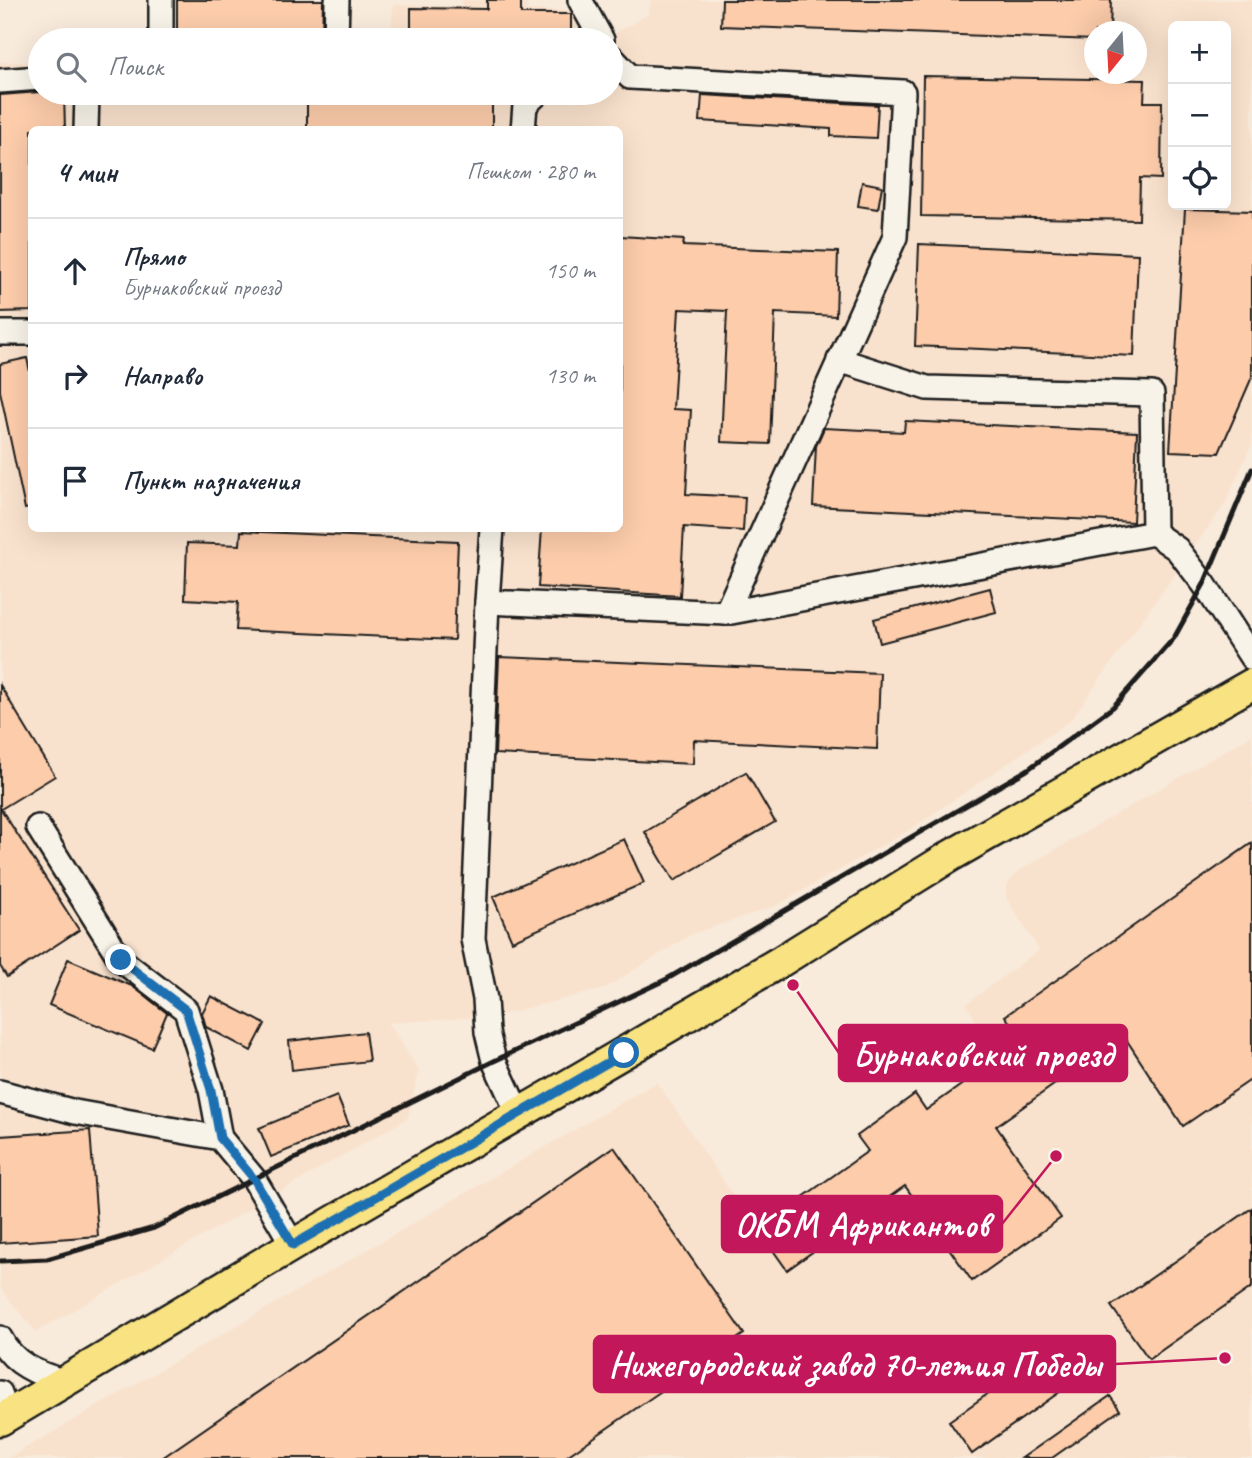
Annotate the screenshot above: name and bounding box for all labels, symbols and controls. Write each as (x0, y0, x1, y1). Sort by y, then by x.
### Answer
north arrow (1084, 21, 1147, 84)
map controls (1168, 21, 1231, 210)
button: + (1168, 21, 1231, 84)
search box (28, 28, 623, 105)
icon: search (52, 48, 90, 86)
text: Поиск (108, 50, 163, 83)
button: − (1168, 84, 1231, 147)
button: locate (1168, 147, 1231, 210)
text: 4 мин (56, 153, 117, 191)
text: Пешком · 280 m (467, 157, 595, 186)
text: Прямо (123, 240, 185, 273)
icon: ahead (56, 252, 94, 290)
text: 150 m (546, 256, 595, 285)
text: Бурнаковский проезд (123, 273, 280, 302)
icon: right (56, 357, 94, 395)
text: Направо (123, 359, 202, 392)
text: 130 m (546, 361, 595, 390)
icon: arrive (56, 462, 94, 500)
text: Пункт назначения (123, 464, 299, 497)
route end (105, 944, 136, 975)
callout: Бурнаковский проезд (839, 1025, 1127, 1081)
text: Бурнаковский проезд (853, 1032, 1117, 1077)
route start (608, 1037, 639, 1068)
callout: ОКБМ Африкантов (722, 1196, 1002, 1252)
text: ОКБМ Африкантов (735, 1202, 995, 1247)
callout: Нижегородский завод 70-летия Победы (594, 1336, 1115, 1392)
text: Нижегородский завод 70-летия Победы (609, 1342, 1104, 1387)

